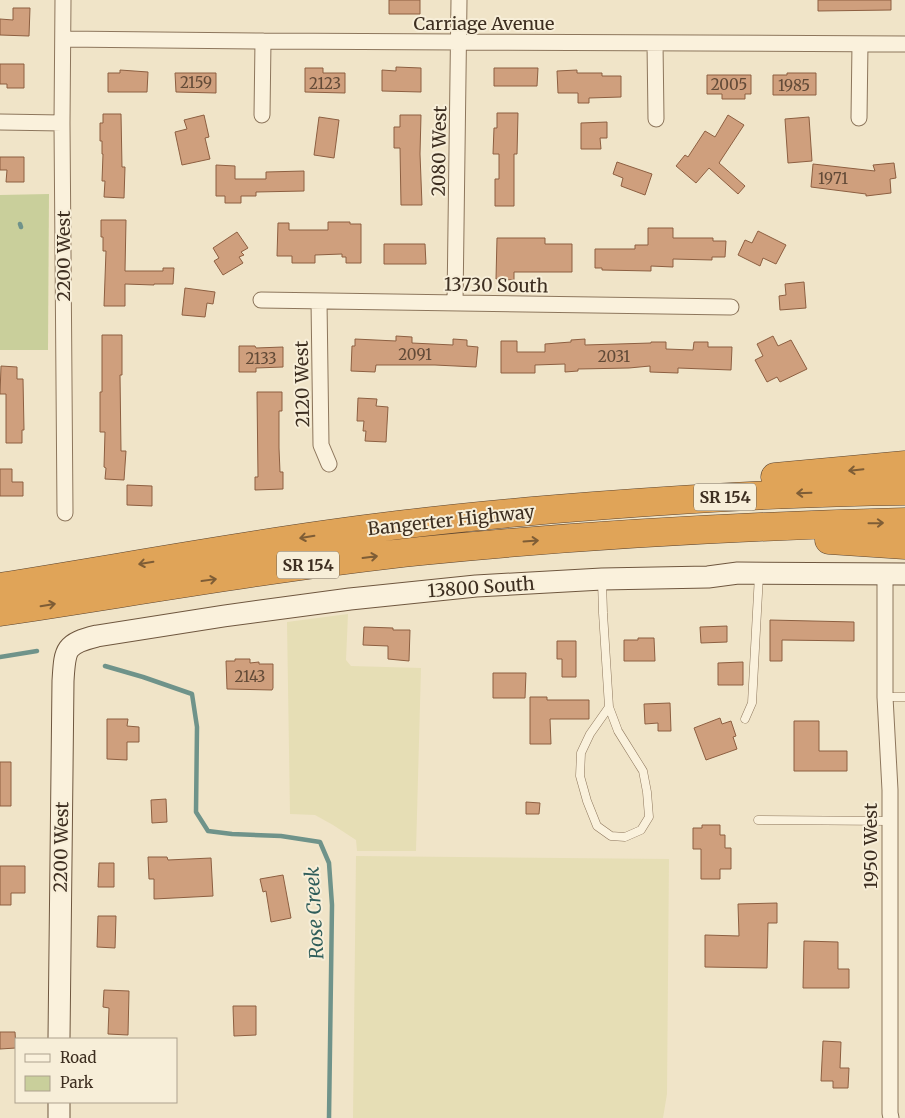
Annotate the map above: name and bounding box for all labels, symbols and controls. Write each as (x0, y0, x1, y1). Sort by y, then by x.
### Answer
street label: Carriage Avenue (414, 12, 554, 35)
house number: 2159 (180, 73, 212, 92)
house number: 2123 (309, 74, 341, 93)
house number: 2005 (711, 75, 747, 94)
house number: 1985 (778, 76, 810, 95)
street label: 2080 West (427, 105, 451, 197)
house number: 1971 (818, 169, 848, 188)
street label: 2200 West (52, 211, 75, 301)
street label: 13730 South (444, 273, 549, 297)
street label: 2120 West (290, 340, 314, 428)
house number: 2091 (398, 345, 432, 364)
house number: 2031 (598, 347, 630, 366)
house number: 2133 (245, 349, 277, 368)
one-way arrow (849, 465, 865, 475)
road number: SR 154 (694, 484, 756, 511)
one-way arrow (796, 489, 812, 498)
street label: Bangerter Highway (366, 500, 536, 540)
one-way arrow (868, 518, 884, 528)
one-way arrow (299, 533, 315, 543)
one-way arrow (523, 536, 539, 546)
road number: SR 154 (277, 552, 339, 578)
one-way arrow (361, 552, 377, 562)
one-way arrow (139, 559, 155, 569)
street label: 13800 South (427, 572, 535, 602)
one-way arrow (200, 574, 216, 584)
one-way arrow (40, 599, 56, 609)
house number: 2143 (235, 667, 265, 686)
street label: 2200 West (49, 801, 73, 893)
street label: 1950 West (859, 803, 882, 889)
water label: Rose Creek (300, 865, 328, 960)
legend (15, 1038, 178, 1103)
text: Road (60, 1048, 96, 1067)
text: Park (60, 1073, 94, 1092)

